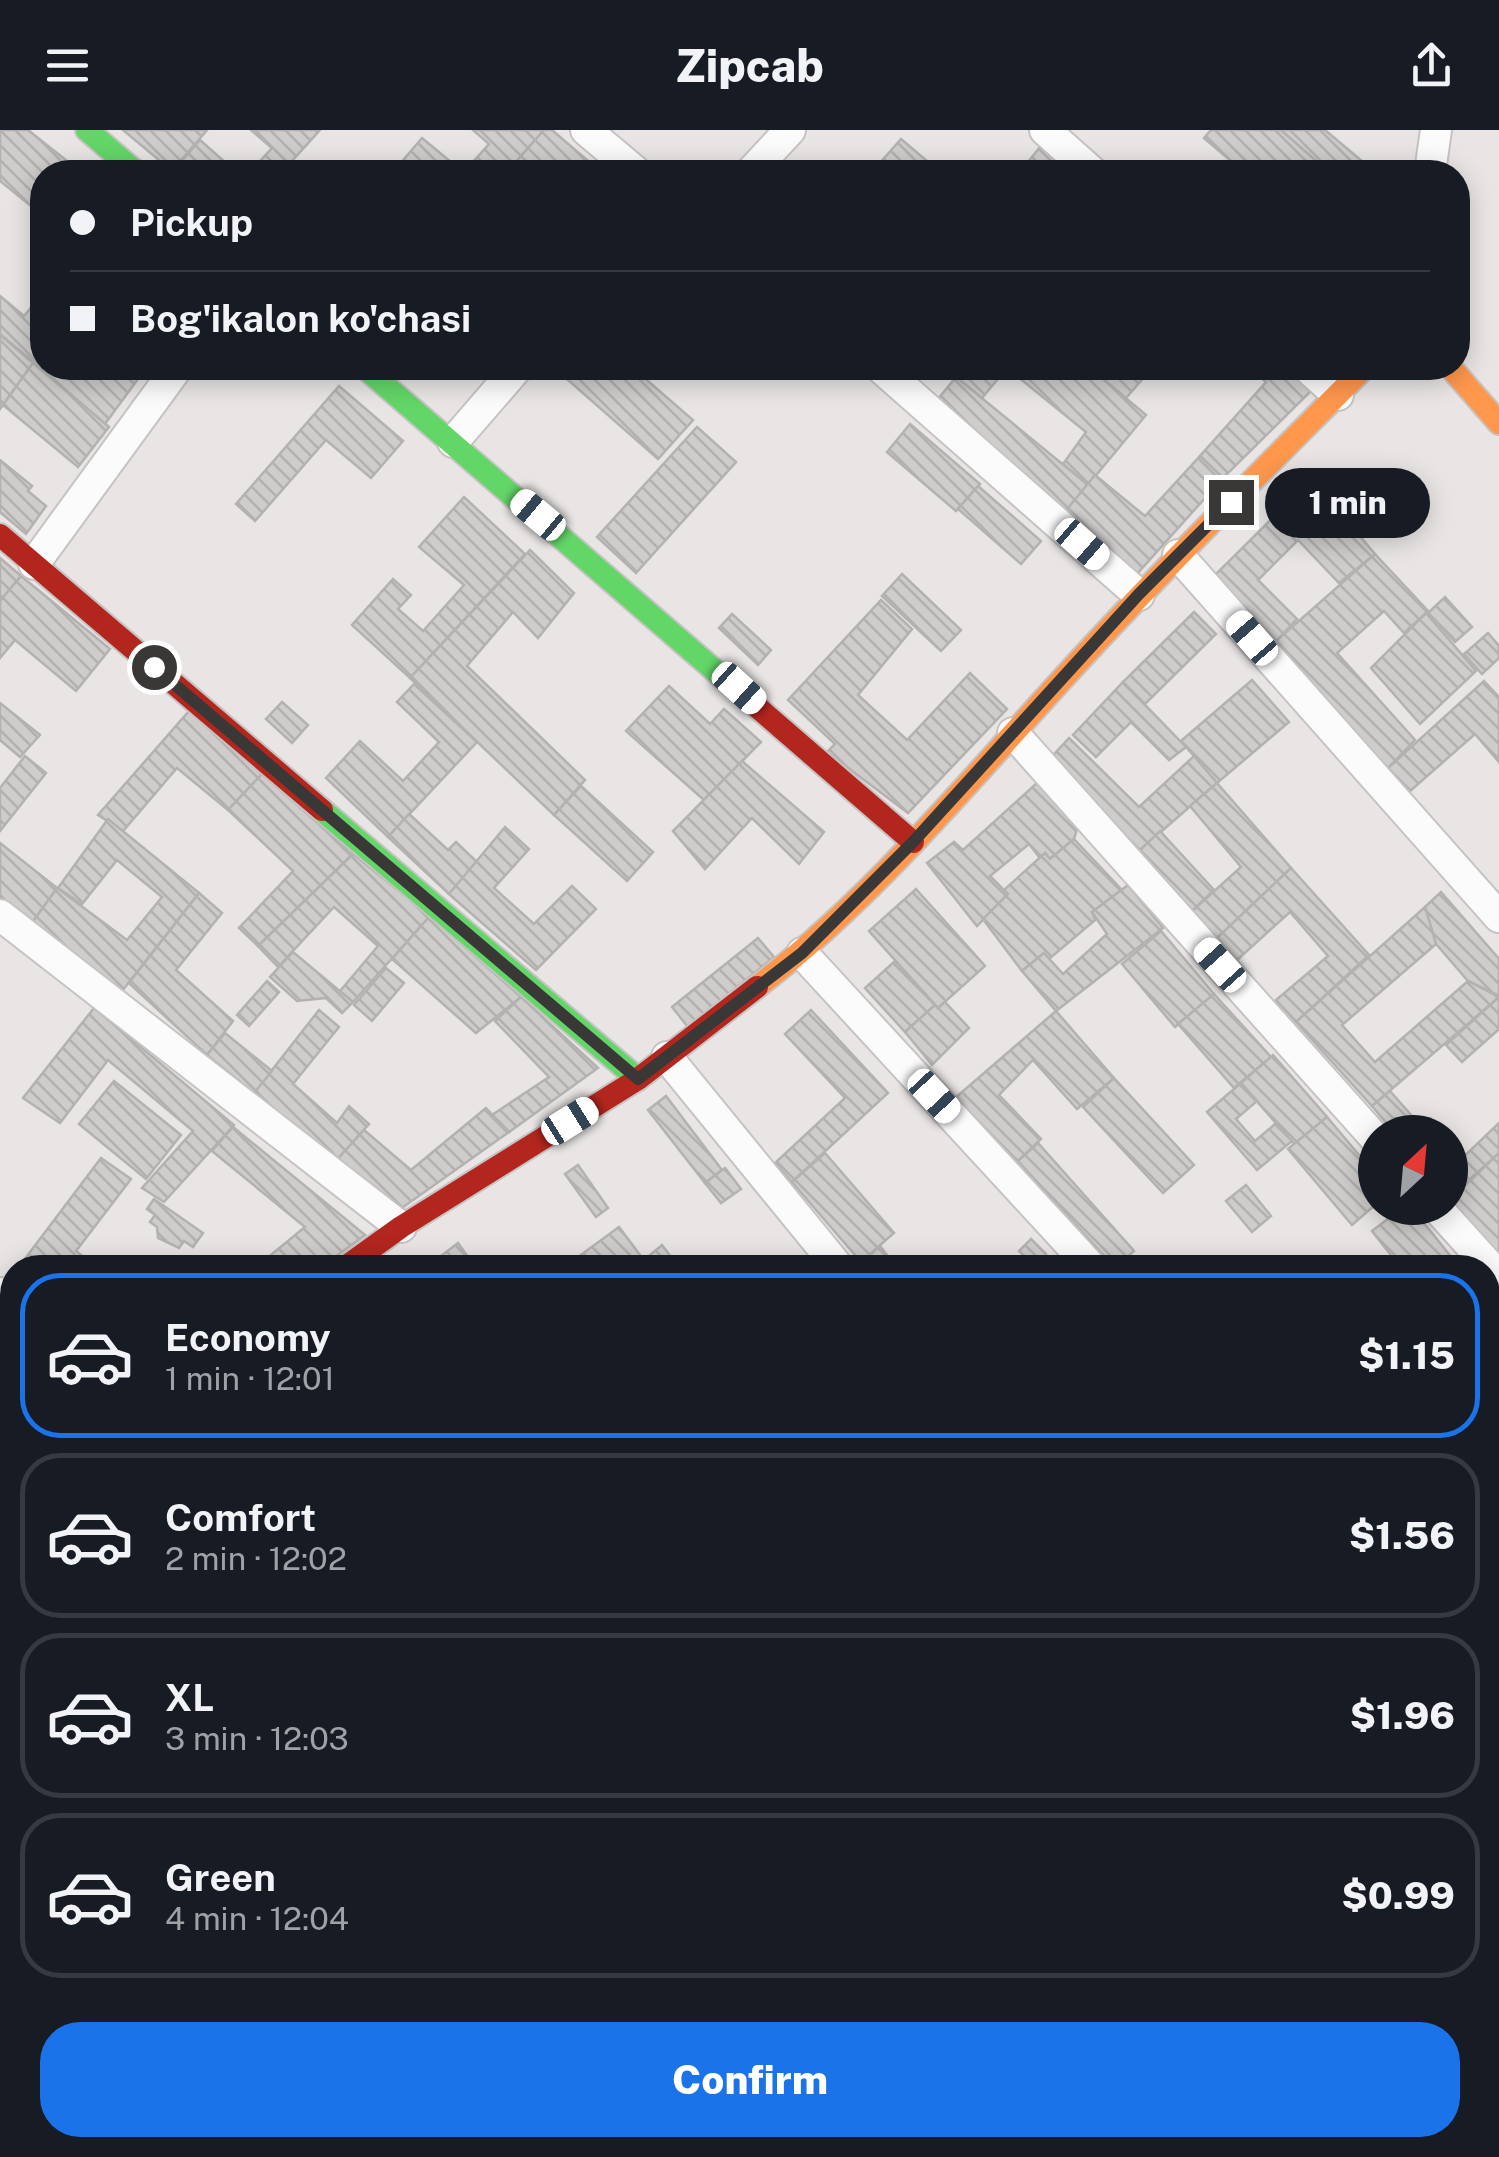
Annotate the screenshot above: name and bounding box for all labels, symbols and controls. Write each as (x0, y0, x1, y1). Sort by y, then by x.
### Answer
icon: menu (40, 38, 95, 93)
icon: share (1404, 38, 1459, 93)
text: Zipcab (675, 39, 824, 92)
text: Pickup (130, 200, 253, 245)
text: Bog'ikalon ko'chasi (130, 296, 471, 341)
callout: 1 min (1266, 467, 1431, 537)
route end (1209, 480, 1254, 525)
car (505, 484, 571, 546)
text: 1 min (1308, 484, 1387, 521)
car (1050, 513, 1114, 575)
car (1221, 606, 1283, 670)
route start (132, 645, 177, 690)
car (707, 657, 771, 719)
car (1189, 933, 1251, 997)
car (903, 1064, 965, 1128)
car (537, 1092, 603, 1150)
north arrow (1358, 1115, 1468, 1225)
map controls (1358, 1115, 1468, 1225)
icon: car (45, 1311, 135, 1401)
text: Economy (165, 1315, 331, 1360)
text: $1.15 (1358, 1333, 1455, 1378)
text: 1 min · 12:01 (165, 1360, 335, 1397)
icon: car (45, 1491, 135, 1581)
text: Comfort (165, 1495, 316, 1540)
text: $1.56 (1349, 1513, 1455, 1558)
text: 2 min · 12:02 (165, 1540, 347, 1577)
icon: car (45, 1671, 135, 1761)
text: XL (165, 1675, 214, 1720)
text: $1.96 (1350, 1693, 1455, 1738)
text: 3 min · 12:03 (165, 1720, 349, 1757)
icon: car (45, 1851, 135, 1941)
text: Green (165, 1855, 276, 1900)
text: $0.99 (1341, 1873, 1455, 1918)
text: 4 min · 12:04 (165, 1900, 349, 1937)
button: Confirm (40, 2022, 1460, 2137)

